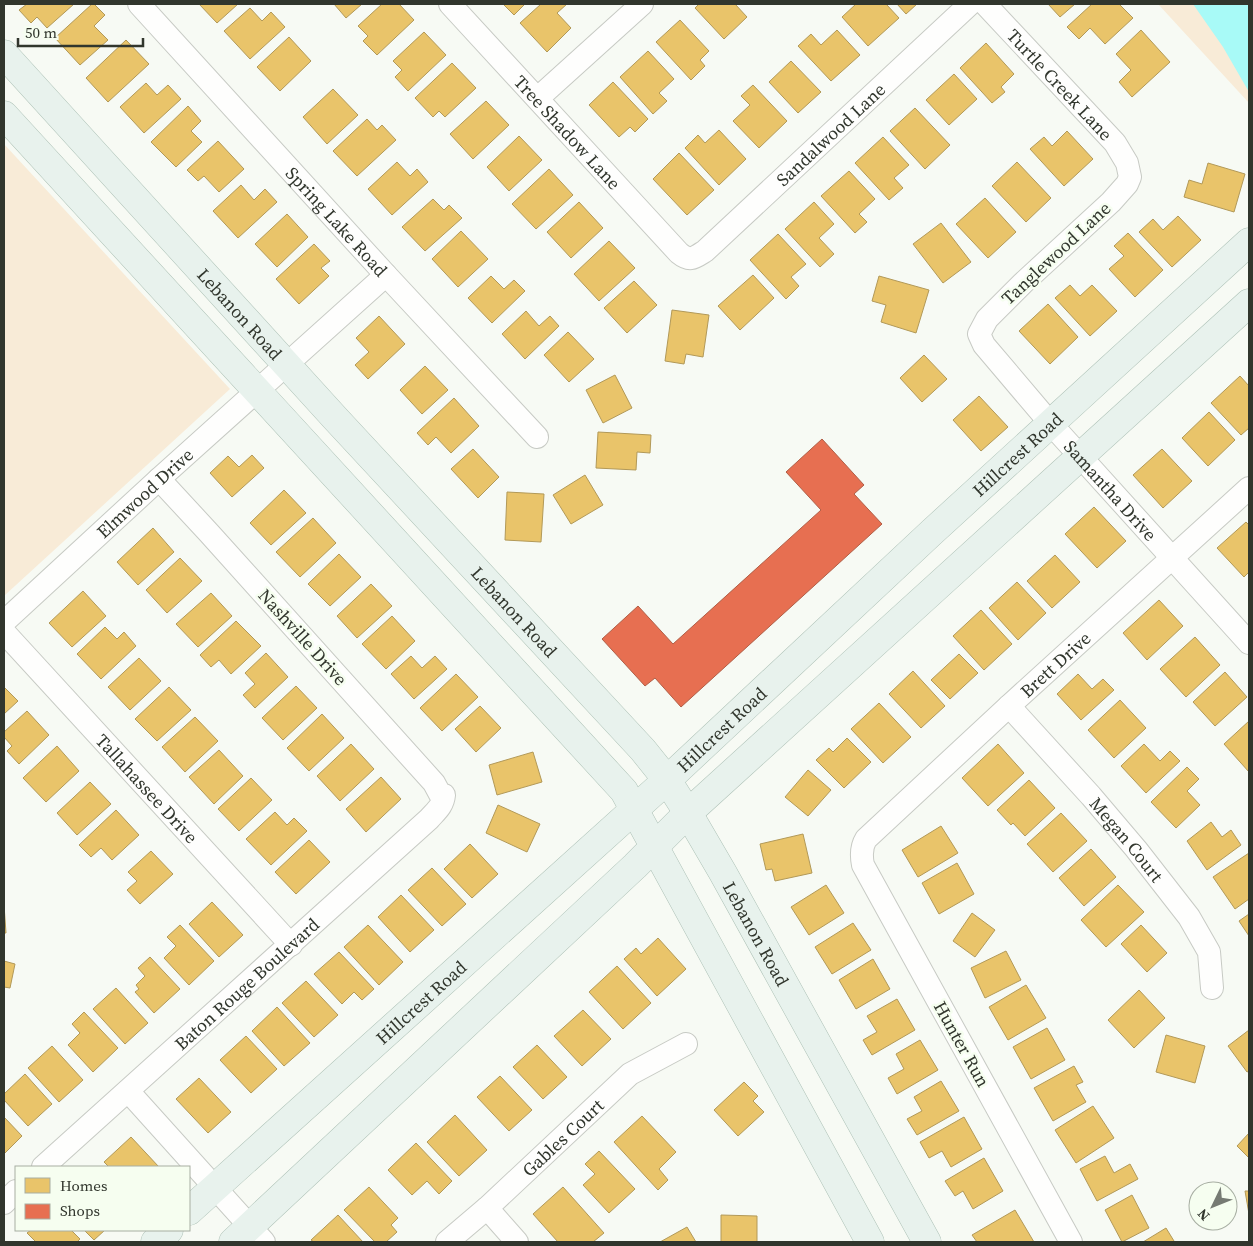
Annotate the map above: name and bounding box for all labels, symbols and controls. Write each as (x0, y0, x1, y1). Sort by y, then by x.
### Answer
scale bar (18, 15, 142, 47)
text: 50 m (25, 22, 57, 43)
street label: Turtle Creek Lane (1002, 23, 1119, 146)
street label: Tree Shadow Lane (509, 69, 627, 195)
street label: Sandalwood Lane (770, 77, 891, 191)
street label: Spring Lake Road (280, 161, 394, 282)
street label: Tanglewood Lane (996, 196, 1116, 310)
street label: Lebanon Road (192, 262, 288, 365)
street label: Hillcrest Road (967, 406, 1068, 502)
street label: Samantha Drive (1059, 434, 1163, 546)
street label: Elmwood Drive (91, 442, 198, 543)
street label: Lebanon Road (466, 561, 563, 663)
street label: Nashville Drive (253, 583, 353, 691)
street label: Brett Drive (1014, 625, 1096, 703)
street label: Hillcrest Road (671, 681, 772, 777)
street label: Tallahassee Drive (91, 728, 204, 849)
street label: Megan Court (1084, 791, 1170, 887)
street label: Lebanon Road (717, 877, 795, 990)
street label: Baton Rouge Boulevard (169, 912, 324, 1055)
street label: Hillcrest Road (370, 954, 472, 1050)
street label: Hunter Run (928, 996, 996, 1092)
street label: Gables Court (516, 1093, 609, 1182)
legend (15, 1166, 190, 1231)
text: Homes (60, 1175, 107, 1196)
north arrow (1188, 1181, 1238, 1231)
text: Shops (60, 1200, 100, 1221)
text: N (1193, 1204, 1214, 1225)

